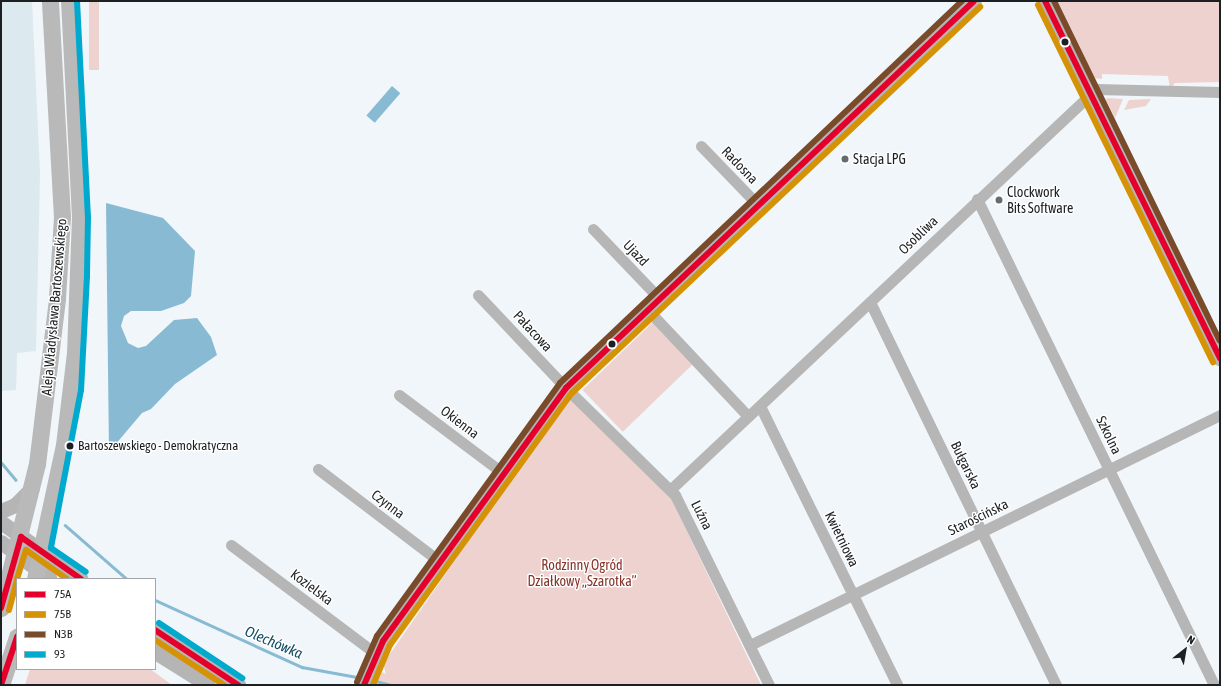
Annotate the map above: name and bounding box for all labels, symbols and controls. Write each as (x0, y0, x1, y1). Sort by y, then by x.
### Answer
unlabelled marker (1060, 37, 1070, 47)
street label: Radosna (718, 143, 762, 187)
place label: Stacja LPG (853, 151, 906, 167)
marker: Stacja LPG (840, 154, 850, 164)
place label: Clockwork Bits Software (1007, 184, 1073, 216)
marker: Clockwork Bits Software (994, 195, 1004, 205)
street label: Osobliwa (895, 212, 941, 258)
street label: Aleja Władysława Bartoszewskiego (38, 218, 70, 396)
street label: Ujazd (620, 237, 652, 269)
street label: Pałacowa (510, 307, 556, 355)
unlabelled marker (607, 339, 617, 349)
street label: Okienna (438, 402, 482, 442)
street label: Szkolna (1093, 413, 1125, 457)
place label: Bartoszewskiego - Demokratyczna (78, 438, 238, 454)
street label: Bułgarska (947, 438, 985, 492)
marker: Bartoszewskiego - Demokratyczna (65, 441, 75, 451)
street label: Czynna (368, 486, 408, 522)
street label: Starościńska (945, 495, 1011, 539)
street label: Luźna (688, 498, 716, 532)
street label: Kwietniowa (821, 509, 863, 569)
park label: Rodzinny Ogród Działkowy „Szarotka” (527, 557, 637, 590)
street label: Kozielska (287, 566, 337, 608)
legend (16, 578, 156, 670)
text: 75A (54, 587, 71, 601)
text: 75B (54, 607, 71, 621)
water label: Olechówka (242, 622, 306, 662)
text: N3B (54, 627, 72, 641)
north arrow (1165, 630, 1205, 670)
text: N (1185, 633, 1197, 647)
text: 93 (54, 647, 65, 661)

